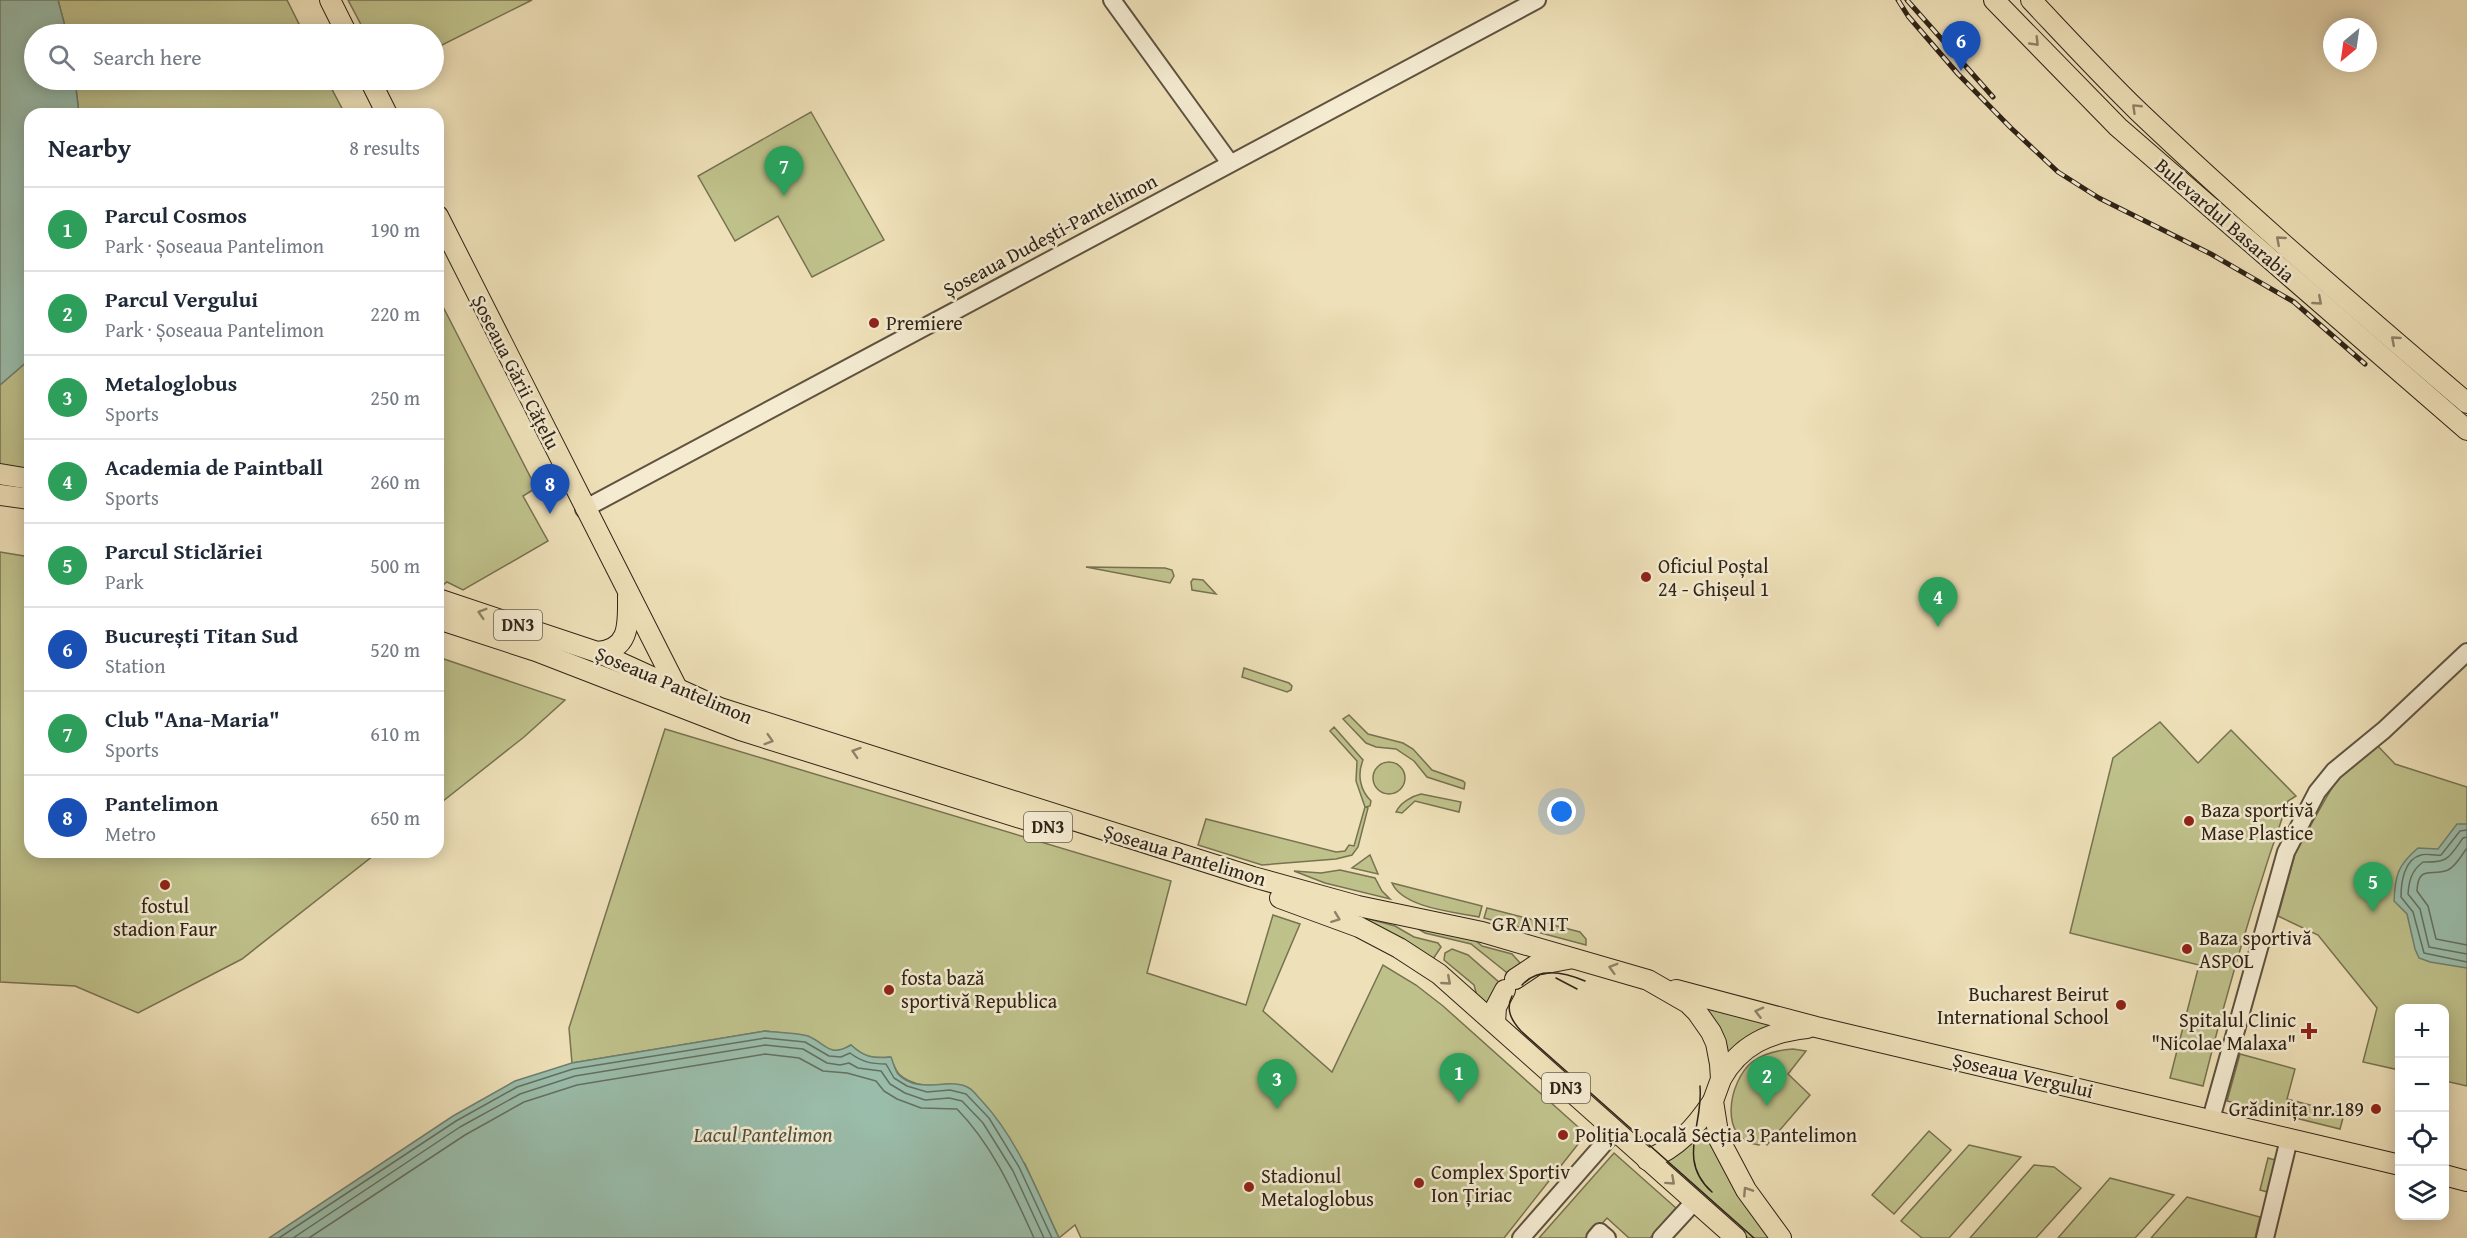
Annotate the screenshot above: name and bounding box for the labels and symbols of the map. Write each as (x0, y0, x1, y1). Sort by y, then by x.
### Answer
north arrow (2323, 18, 2377, 72)
pin: 6 (1942, 22, 1980, 71)
one-way arrow (2028, 35, 2039, 45)
one-way arrow (2132, 105, 2143, 116)
pin: 7 (764, 146, 804, 196)
street label: Bulevardul Basarabia (2149, 151, 2302, 289)
street label: Șoseaua Dudești-Pantelimon (938, 166, 1162, 303)
one-way arrow (2276, 236, 2287, 247)
street label: Șoseaua Gării Cățelu (465, 290, 568, 454)
one-way arrow (2311, 294, 2322, 305)
place label: Premiere (886, 308, 963, 337)
marker: Premiere (867, 316, 881, 330)
one-way arrow (2391, 336, 2402, 347)
pin: 8 (530, 464, 570, 514)
place label: Oficiul Poștal 24 - Ghișeul 1 (1658, 551, 1769, 603)
marker: Oficiul Poștal 24 - Ghișeul 1 (1639, 570, 1653, 584)
pin: 4 (1918, 578, 1958, 627)
one-way arrow (477, 608, 488, 620)
road number: DN3 (494, 610, 542, 640)
street label: Șoseaua Pantelimon (591, 638, 757, 731)
one-way arrow (763, 732, 774, 745)
one-way arrow (851, 746, 862, 759)
place label: Baza sportivă Mase Plastice (2201, 795, 2314, 847)
your location (1547, 797, 1576, 826)
road number: DN3 (1024, 812, 1072, 842)
marker: Baza sportivă Mase Plastice (2182, 814, 2196, 828)
street label: Șoseaua Pantelimon (1100, 816, 1270, 893)
pin: 5 (2354, 862, 2392, 912)
marker: fostul stadion Faur (158, 878, 172, 892)
place label: fostul stadion Faur (113, 891, 217, 943)
district label: GRANIT (1492, 908, 1570, 939)
one-way arrow (1330, 911, 1341, 923)
place label: Baza sportivă ASPOL (2199, 923, 2312, 975)
marker: Baza sportivă ASPOL (2180, 942, 2194, 956)
place label: fosta bază sportivă Republica (901, 963, 1058, 1015)
one-way arrow (1608, 963, 1619, 975)
one-way arrow (1440, 974, 1451, 985)
place label: Bucharest Beirut International School (1937, 979, 2109, 1031)
marker: fosta bază sportivă Republica (882, 983, 896, 997)
marker: Bucharest Beirut International School (2114, 998, 2128, 1012)
place label: Spitalul Clinic "Nicolae Malaxa" (2151, 1005, 2296, 1057)
one-way arrow (1754, 1007, 1764, 1020)
marker: Spitalul Clinic "Nicolae Malaxa" (2300, 1022, 2318, 1040)
street label: Șoseaua Vergului (1950, 1044, 2097, 1105)
pin: 1 (1440, 1054, 1478, 1103)
pin: 2 (1748, 1056, 1786, 1106)
pin: 3 (1258, 1060, 1296, 1109)
road number: DN3 (1542, 1073, 1590, 1103)
place label: Grădinița nr.189 (2229, 1094, 2364, 1123)
marker: Grădinița nr.189 (2369, 1102, 2383, 1116)
water label: Lacul Pantelimon (692, 1119, 833, 1150)
place label: Poliția Locală Secția 3 Pantelimon (1575, 1120, 1857, 1149)
marker: Poliția Locală Secția 3 Pantelimon (1556, 1128, 1570, 1142)
place label: Complex Sportiv Ion Țiriac (1431, 1157, 1570, 1209)
place label: Stadionul Metaloglobus (1261, 1161, 1374, 1213)
one-way arrow (1664, 1174, 1674, 1185)
marker: Complex Sportiv Ion Țiriac (1412, 1176, 1426, 1190)
marker: Stadionul Metaloglobus (1242, 1180, 1256, 1194)
one-way arrow (1742, 1187, 1754, 1197)

